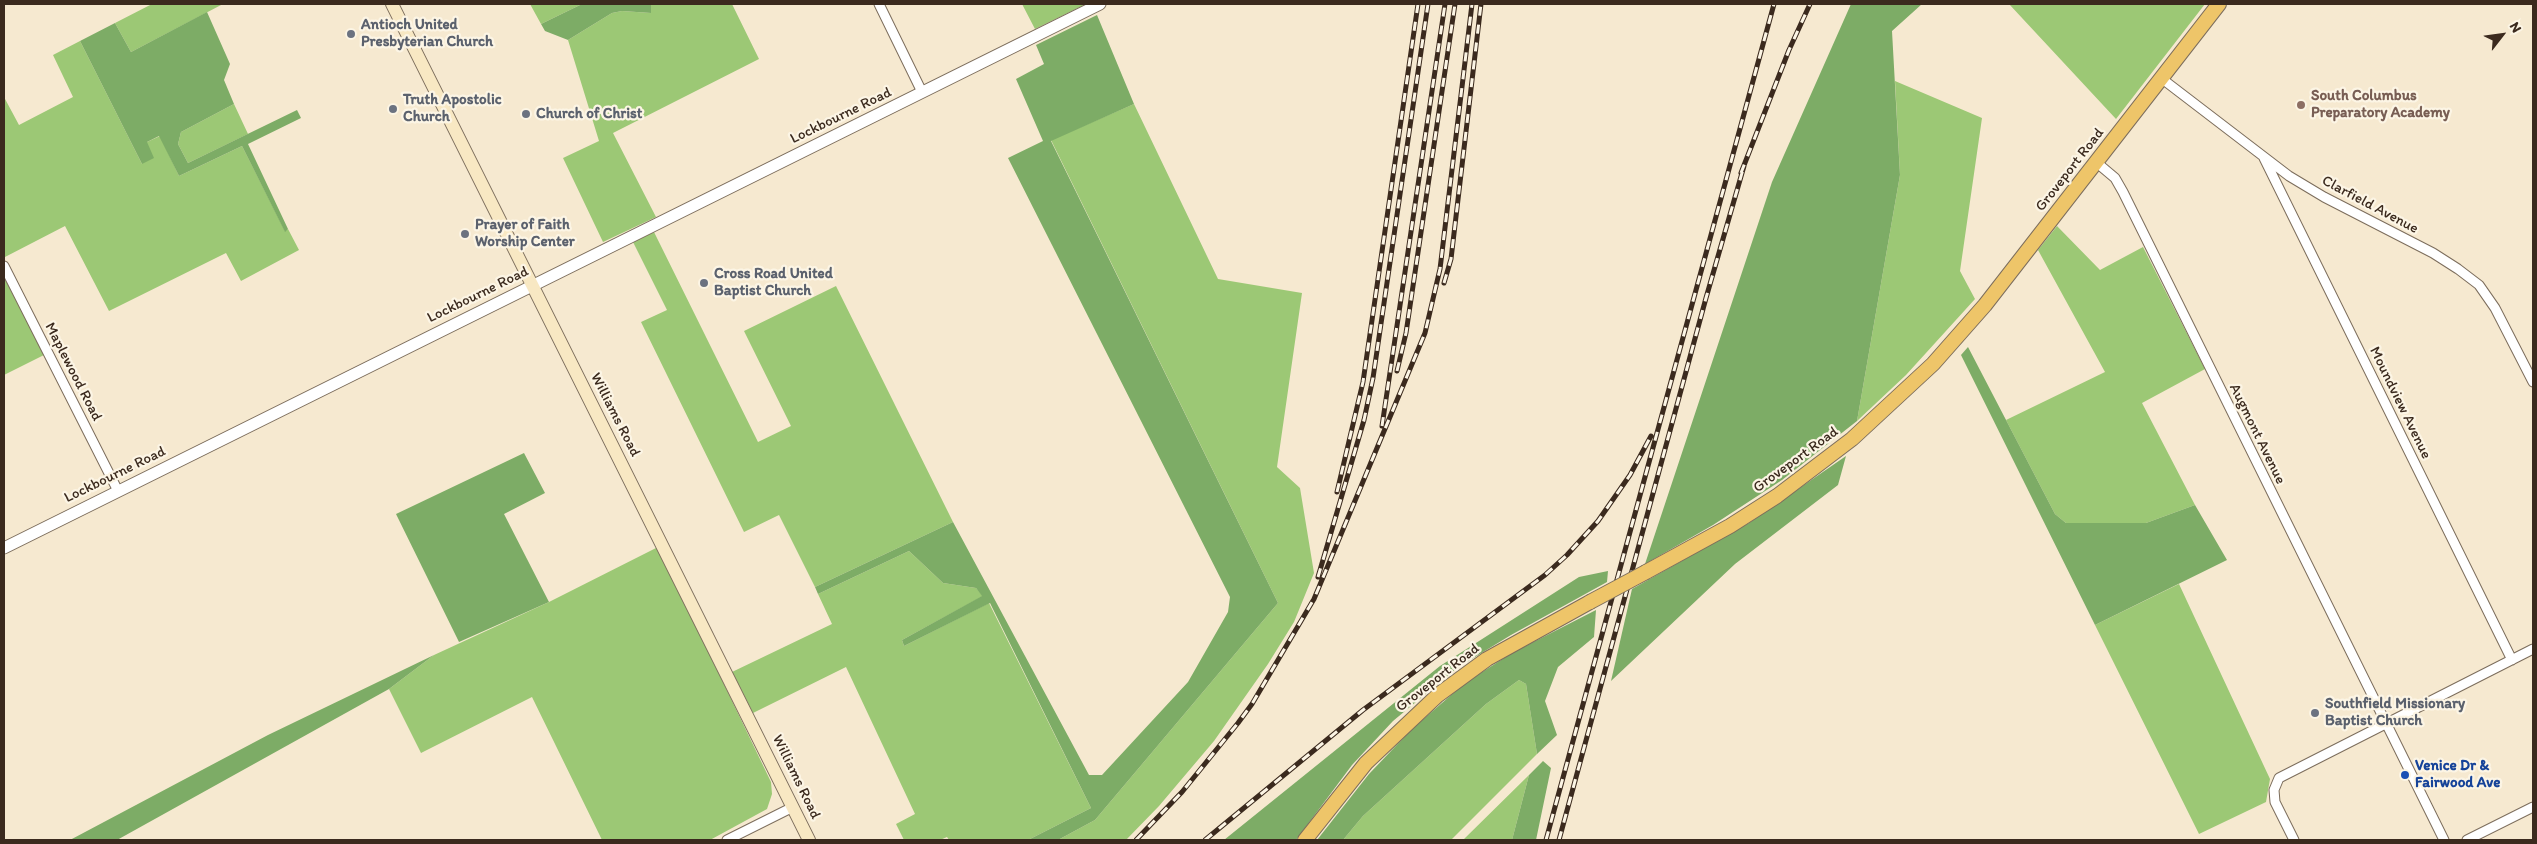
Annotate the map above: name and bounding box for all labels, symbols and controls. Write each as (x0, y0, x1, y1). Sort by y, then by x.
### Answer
north arrow (2477, 10, 2527, 60)
place label: Antioch United Presbyterian Church (361, 16, 493, 51)
text: N (2506, 19, 2525, 36)
marker: Antioch United Presbyterian Church (345, 28, 357, 40)
street label: Lockbourne Road (787, 84, 895, 148)
place label: South Columbus Preparatory Academy (2311, 87, 2450, 122)
place label: Truth Apostolic Church (403, 91, 502, 126)
marker: South Columbus Preparatory Academy (2295, 99, 2307, 111)
marker: Truth Apostolic Church (387, 103, 399, 115)
place label: Church of Christ (536, 105, 642, 123)
marker: Church of Christ (520, 108, 532, 120)
street label: Groveport Road (2032, 125, 2108, 215)
street label: Clarfield Avenue (2319, 172, 2421, 238)
place label: Prayer of Faith Worship Center (475, 216, 575, 251)
marker: Prayer of Faith Worship Center (459, 228, 471, 240)
street label: Lockbourne Road (424, 263, 532, 327)
place label: Cross Road United Baptist Church (714, 265, 833, 300)
marker: Cross Road United Baptist Church (698, 277, 710, 289)
street label: Maplewood Road (40, 320, 106, 424)
street label: Moundview Avenue (2365, 344, 2435, 462)
street label: Williams Road (586, 370, 644, 460)
street label: Augmont Avenue (2225, 381, 2289, 487)
street label: Groveport Road (1750, 423, 1842, 497)
street label: Lockbourne Road (61, 443, 169, 507)
street label: Groveport Road (1393, 640, 1483, 716)
place label: Southfield Missionary Baptist Church (2325, 695, 2465, 730)
marker: Southfield Missionary Baptist Church (2309, 707, 2321, 719)
street label: Williams Road (768, 732, 824, 822)
place label: Venice Dr & Fairwood Ave (2415, 757, 2500, 792)
marker: Venice Dr & Fairwood Ave (2399, 769, 2411, 781)

